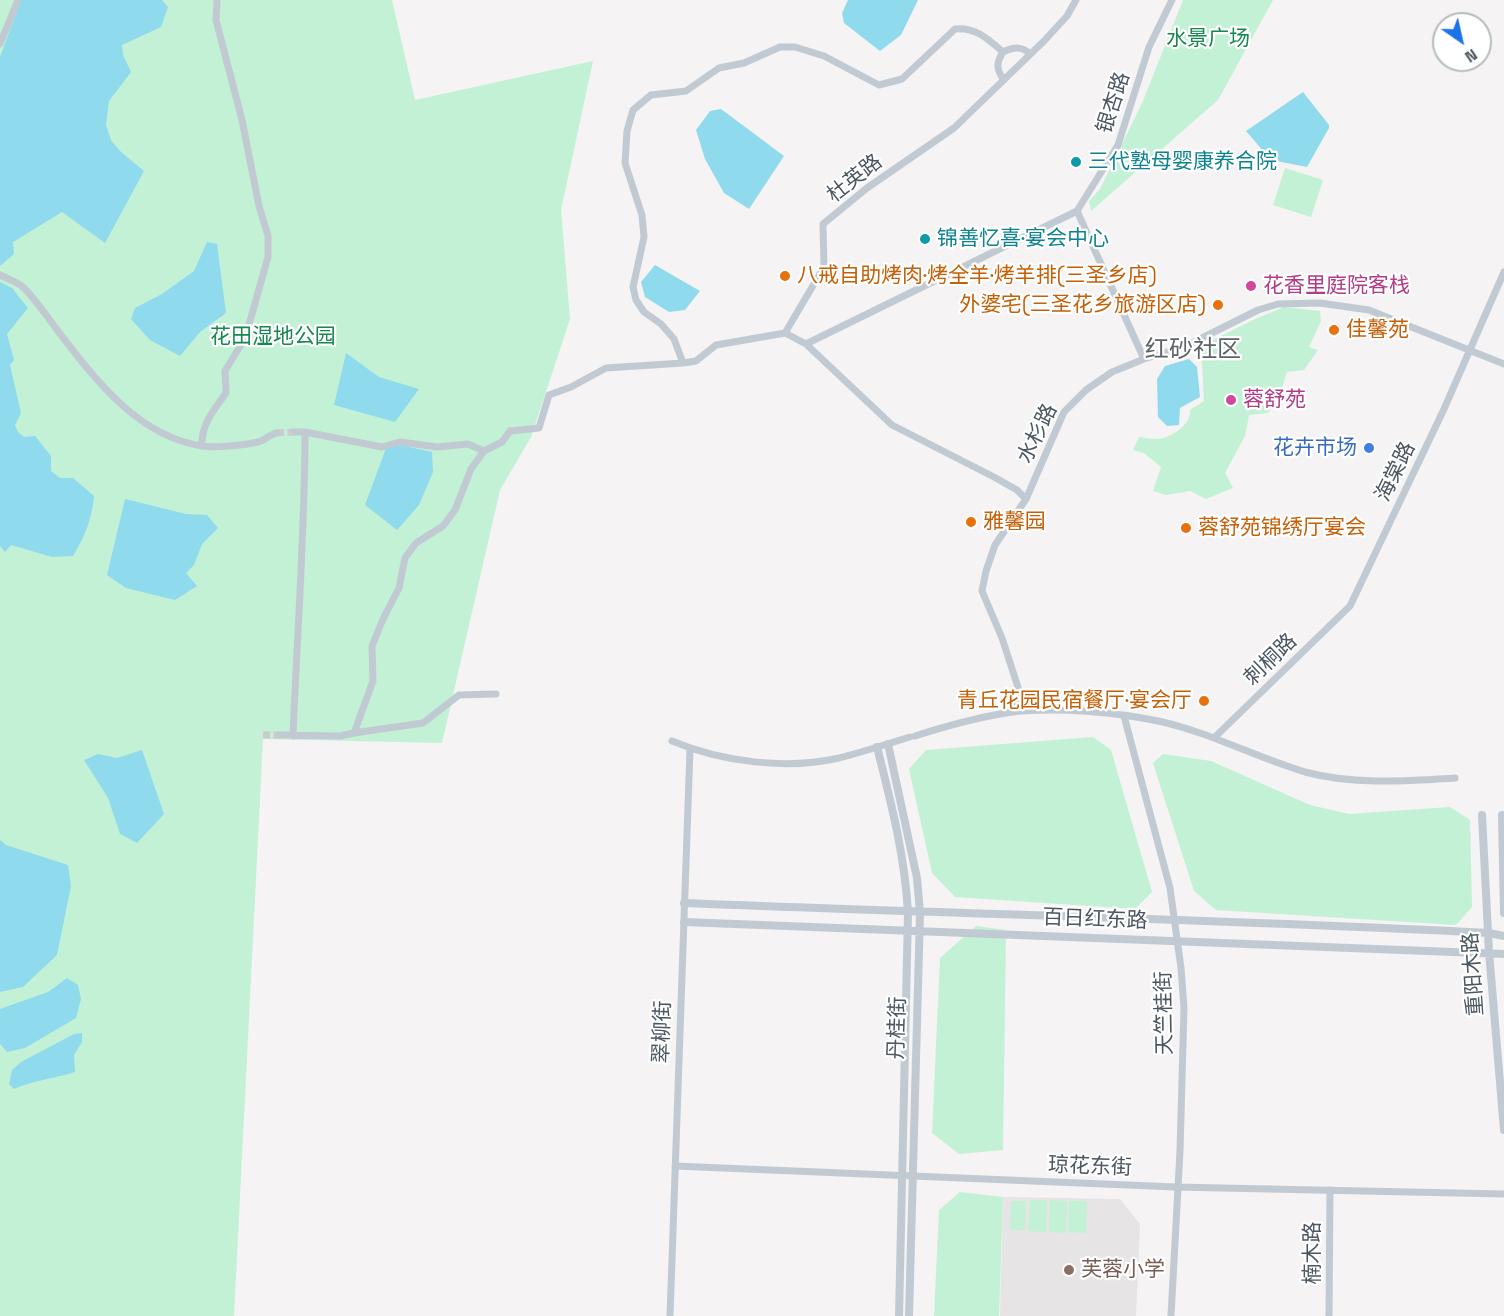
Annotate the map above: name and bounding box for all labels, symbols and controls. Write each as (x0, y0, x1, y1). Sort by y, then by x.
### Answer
north arrow (1432, 12, 1492, 72)
park label: 水景广场 (1166, 26, 1250, 52)
text: N (1461, 44, 1482, 67)
street label: 银杏路 (1092, 69, 1136, 137)
place label: 三代塾母婴康养合院 (1088, 149, 1277, 175)
street label: 杜英路 (822, 150, 888, 208)
marker: 三代塾母婴康养合院 (1069, 155, 1083, 169)
place label: 锦善忆喜·宴会中心 (937, 226, 1109, 252)
marker: 锦善忆喜·宴会中心 (918, 232, 932, 246)
place label: 八戒自助烤肉·烤全羊·烤羊排(三圣乡店) (797, 263, 1157, 289)
marker: 八戒自助烤肉·烤全羊·烤羊排(三圣乡店) (778, 269, 792, 283)
place label: 花香里庭院客栈 (1263, 273, 1410, 299)
marker: 花香里庭院客栈 (1244, 279, 1258, 293)
place label: 外婆宅(三圣花乡旅游区店) (959, 292, 1206, 318)
marker: 外婆宅(三圣花乡旅游区店) (1211, 298, 1225, 312)
place label: 佳馨苑 (1346, 317, 1409, 343)
marker: 佳馨苑 (1327, 323, 1341, 337)
park label: 花田湿地公园 (210, 324, 336, 350)
district label: 红砂社区 (1145, 336, 1241, 364)
place label: 蓉舒苑 (1243, 387, 1306, 413)
marker: 蓉舒苑 (1224, 393, 1238, 407)
street label: 水杉路 (1013, 400, 1063, 468)
place label: 花卉市场 (1273, 435, 1357, 461)
street label: 海棠路 (1371, 438, 1421, 506)
marker: 花卉市场 (1362, 441, 1376, 455)
place label: 雅馨园 (983, 509, 1046, 535)
marker: 雅馨园 (964, 515, 978, 529)
place label: 蓉舒苑锦绣厅宴会 (1198, 515, 1366, 541)
marker: 蓉舒苑锦绣厅宴会 (1179, 521, 1193, 535)
street label: 刺桐路 (1240, 629, 1302, 691)
place label: 青丘花园民宿餐厅·宴会厅 (957, 688, 1192, 714)
marker: 青丘花园民宿餐厅·宴会厅 (1197, 694, 1211, 708)
street label: 百日红东路 (1042, 906, 1148, 934)
street label: 重阳木路 (1459, 931, 1489, 1017)
street label: 天竺桂街 (1152, 971, 1178, 1055)
street label: 丹桂街 (884, 996, 912, 1060)
street label: 翠柳街 (649, 1000, 677, 1064)
street label: 琼花东街 (1048, 1153, 1132, 1181)
street label: 楠木路 (1300, 1222, 1326, 1284)
place label: 芙蓉小学 (1081, 1257, 1165, 1283)
marker: 芙蓉小学 (1062, 1263, 1076, 1277)

